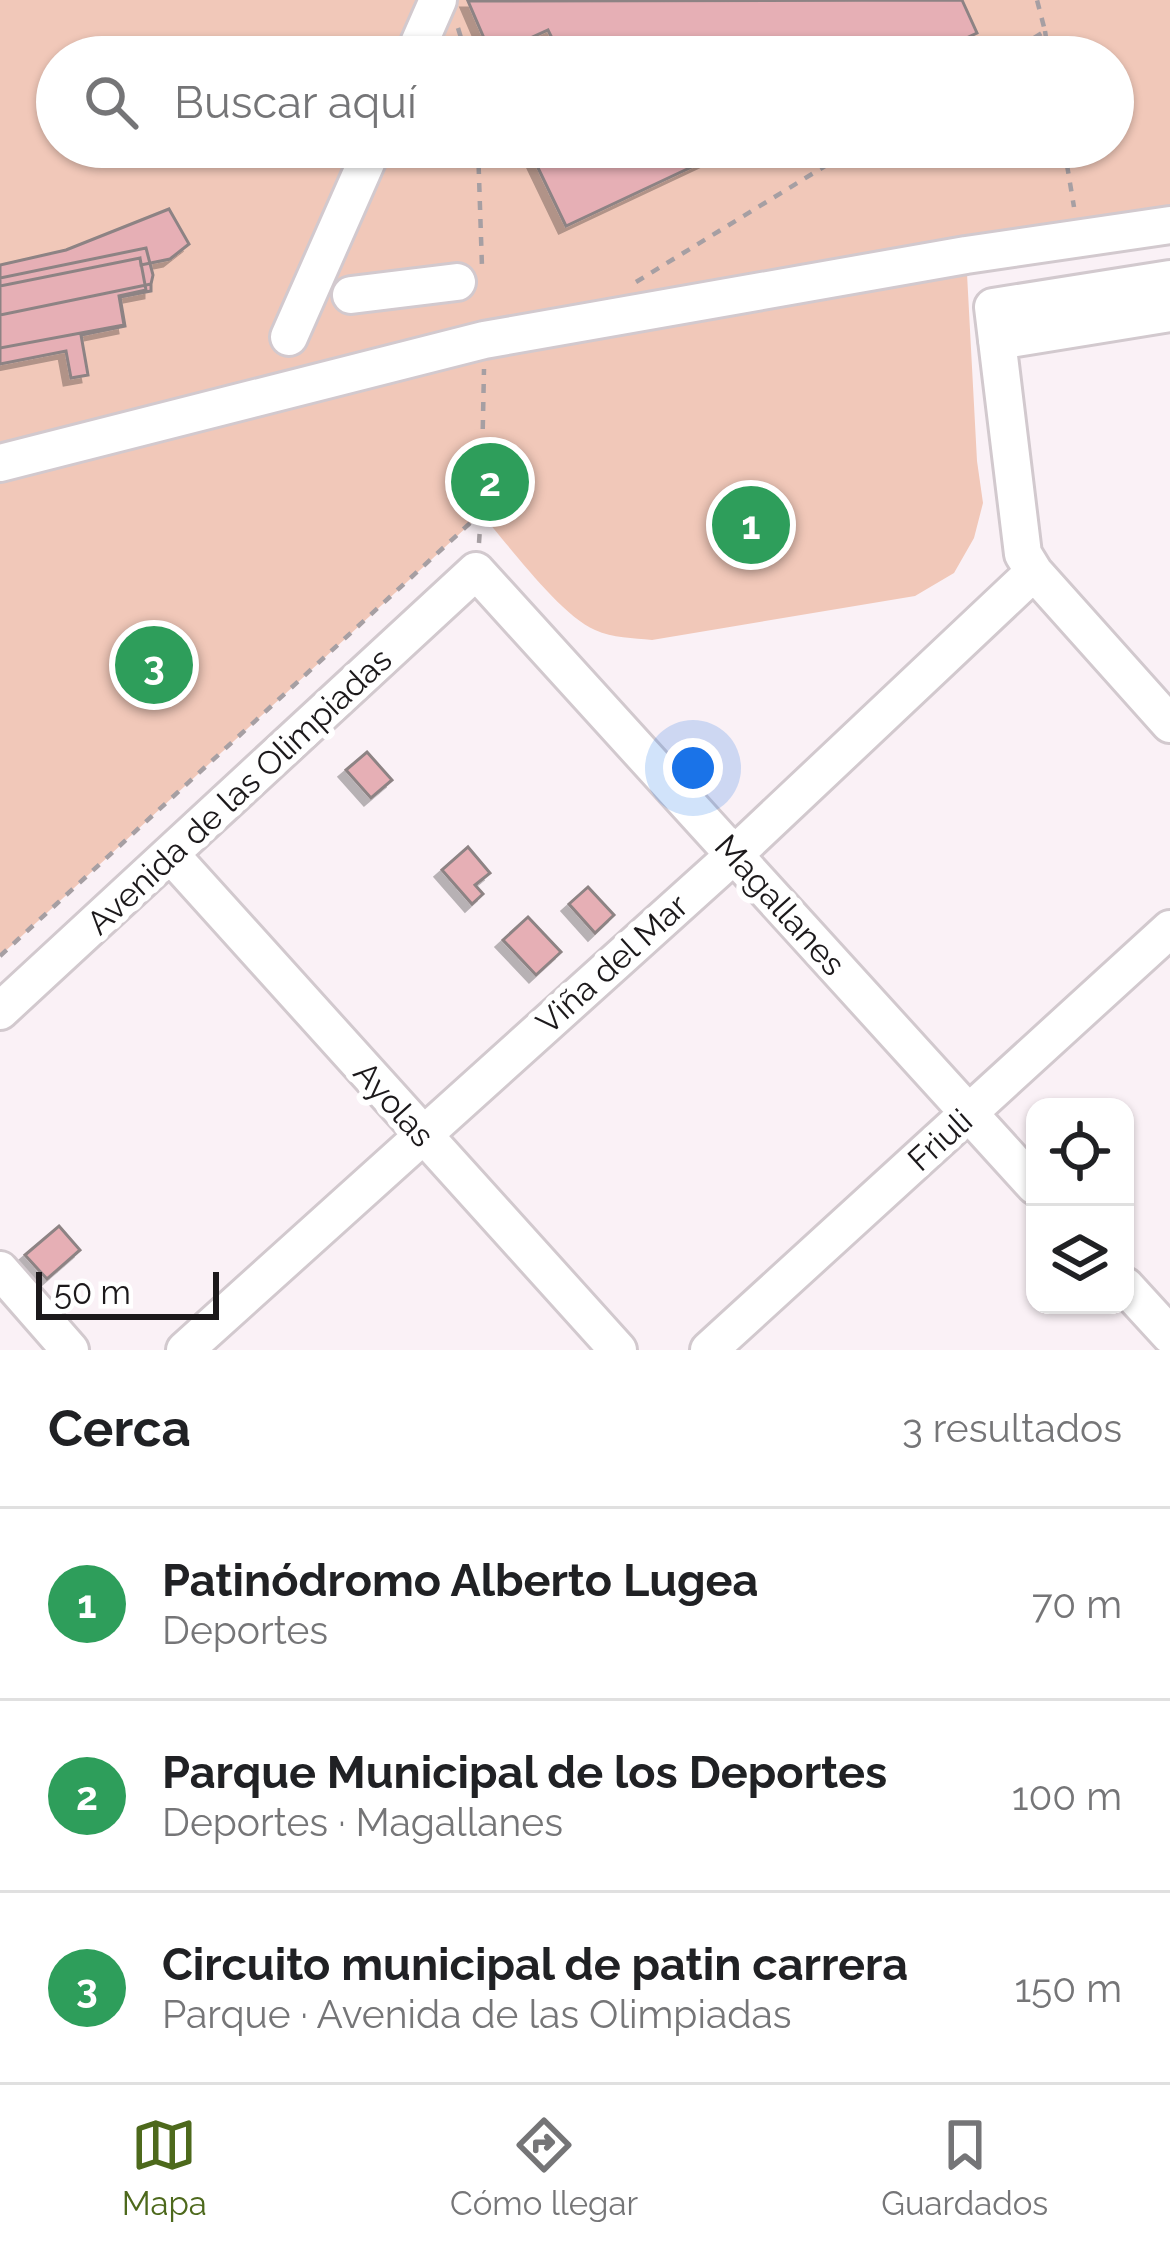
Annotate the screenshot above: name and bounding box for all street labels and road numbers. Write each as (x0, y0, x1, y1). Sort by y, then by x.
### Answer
street label: Avenida de las Olimpiadas (79, 640, 399, 942)
street label: Magallanes (707, 827, 853, 983)
street label: Viña del Mar (528, 886, 696, 1042)
street label: Ayolas (346, 1053, 442, 1155)
street label: Friuli (900, 1101, 980, 1179)

